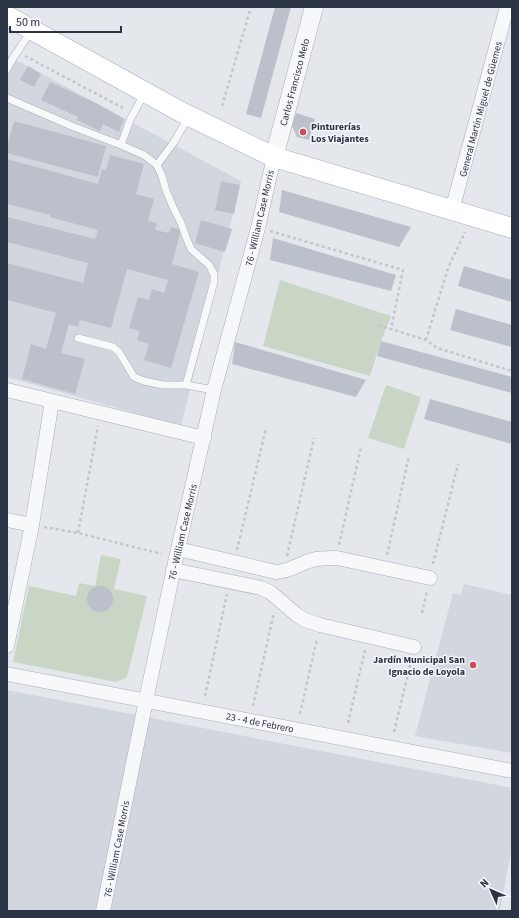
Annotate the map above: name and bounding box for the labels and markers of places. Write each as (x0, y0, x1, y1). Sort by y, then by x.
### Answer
place label: Pinturerías Los Viajantes (311, 120, 369, 146)
marker: Pinturerías Los Viajantes (298, 127, 308, 137)
place label: Jardín Municipal San Ignacio de Loyola (373, 653, 465, 679)
marker: Jardín Municipal San Ignacio de Loyola (468, 660, 478, 670)

